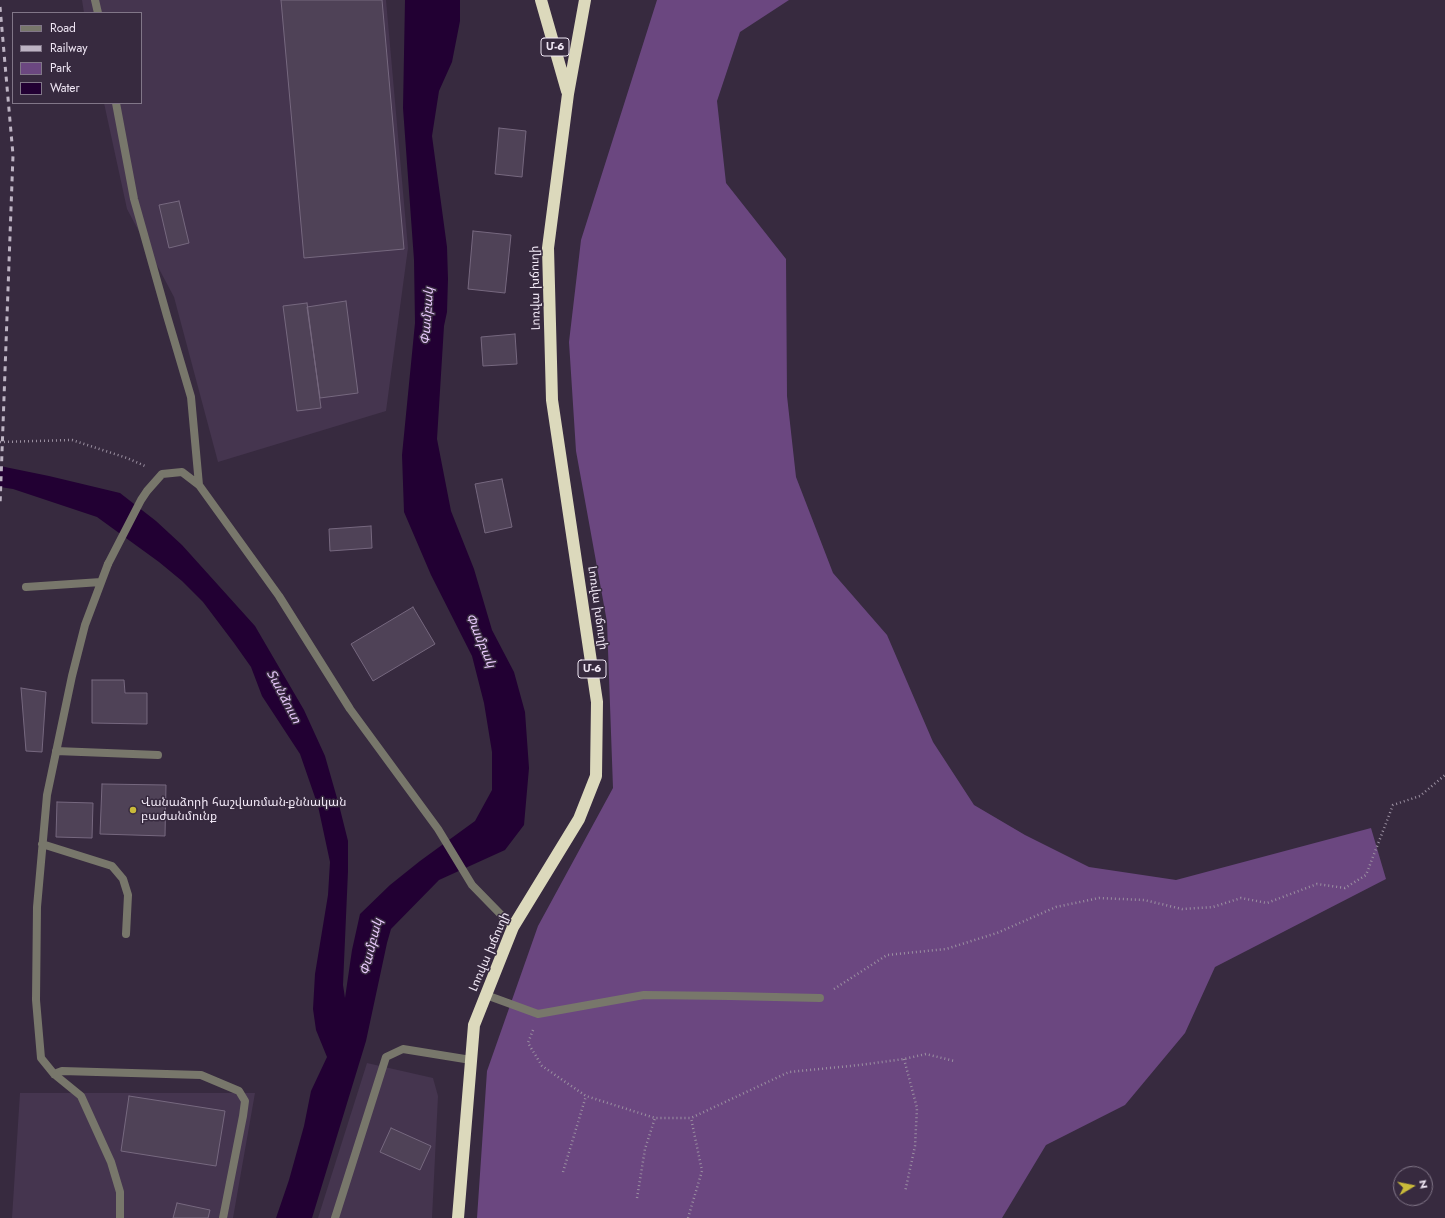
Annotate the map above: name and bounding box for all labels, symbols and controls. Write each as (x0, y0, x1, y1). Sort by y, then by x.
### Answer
legend (12, 12, 142, 104)
text: Road (50, 19, 76, 37)
road number: Մ-6 (541, 38, 569, 56)
text: Railway (50, 39, 88, 57)
text: Park (50, 59, 71, 77)
text: Water (50, 79, 80, 97)
street label: Լոռվա խճուղի (528, 245, 544, 331)
water label: Փամբակ (418, 287, 438, 345)
street label: Լոռվա խճուղի (584, 565, 610, 651)
water label: Փամբակ (462, 611, 498, 671)
road number: Մ-6 (578, 660, 606, 678)
water label: Տանձուտ (262, 667, 304, 727)
place label: Վանաձորի հաշվառման-քննական բաժանմունք (141, 796, 346, 824)
marker: Վանաձորի հաշվառման-քննական բաժանմունք (128, 805, 138, 815)
street label: Լոռվա խճուղի (467, 910, 513, 994)
water label: Փամբակ (357, 917, 387, 977)
north arrow (1393, 1166, 1433, 1206)
text: N (1415, 1178, 1432, 1190)

